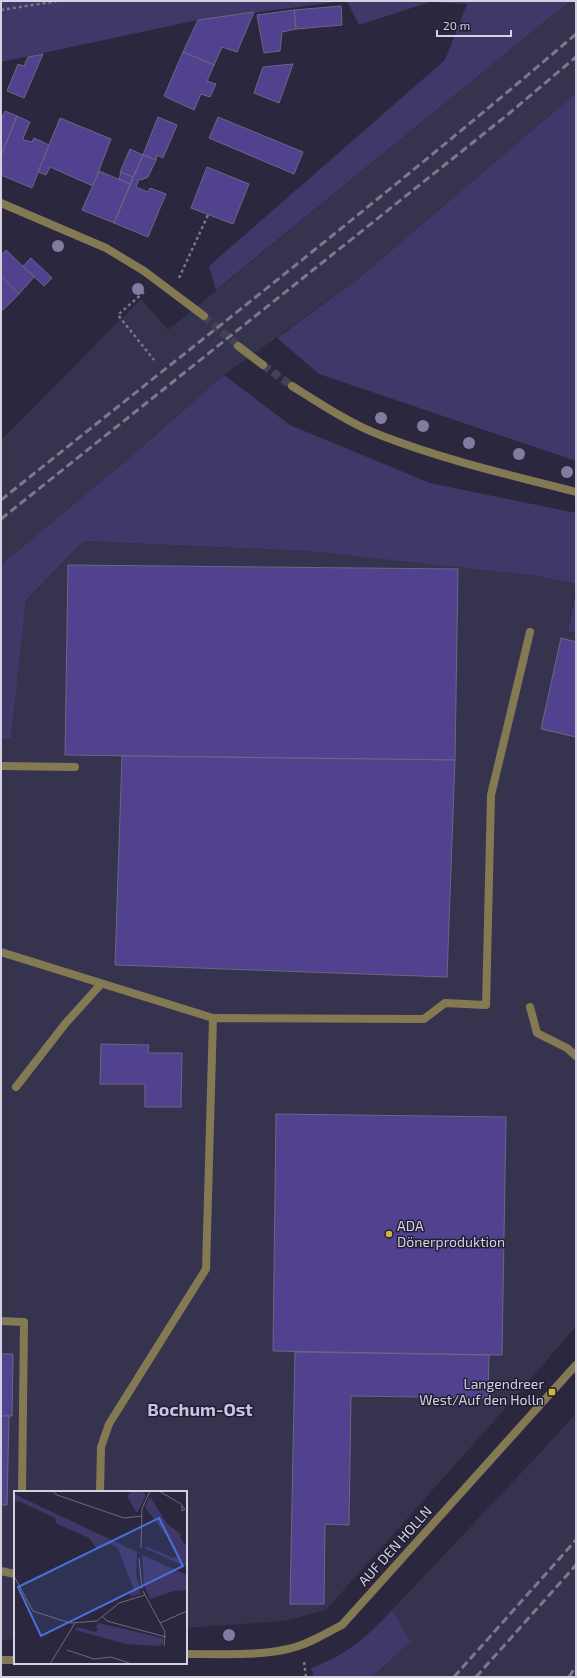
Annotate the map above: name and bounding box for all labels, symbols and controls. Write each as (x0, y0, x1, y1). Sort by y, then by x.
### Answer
scale bar (437, 12, 511, 38)
text: 20 m (443, 18, 470, 32)
place label: ADA Dönerproduktion (397, 1217, 505, 1250)
marker: ADA Dönerproduktion (384, 1229, 394, 1239)
place label: Langendreer West/Auf den Holln (419, 1375, 544, 1408)
marker: Langendreer West/Auf den Holln (547, 1387, 557, 1397)
district label: Bochum-Ost (147, 1398, 253, 1420)
inset map (14, 1491, 187, 1664)
street label: AUF DEN HOLLN (354, 1502, 435, 1589)

